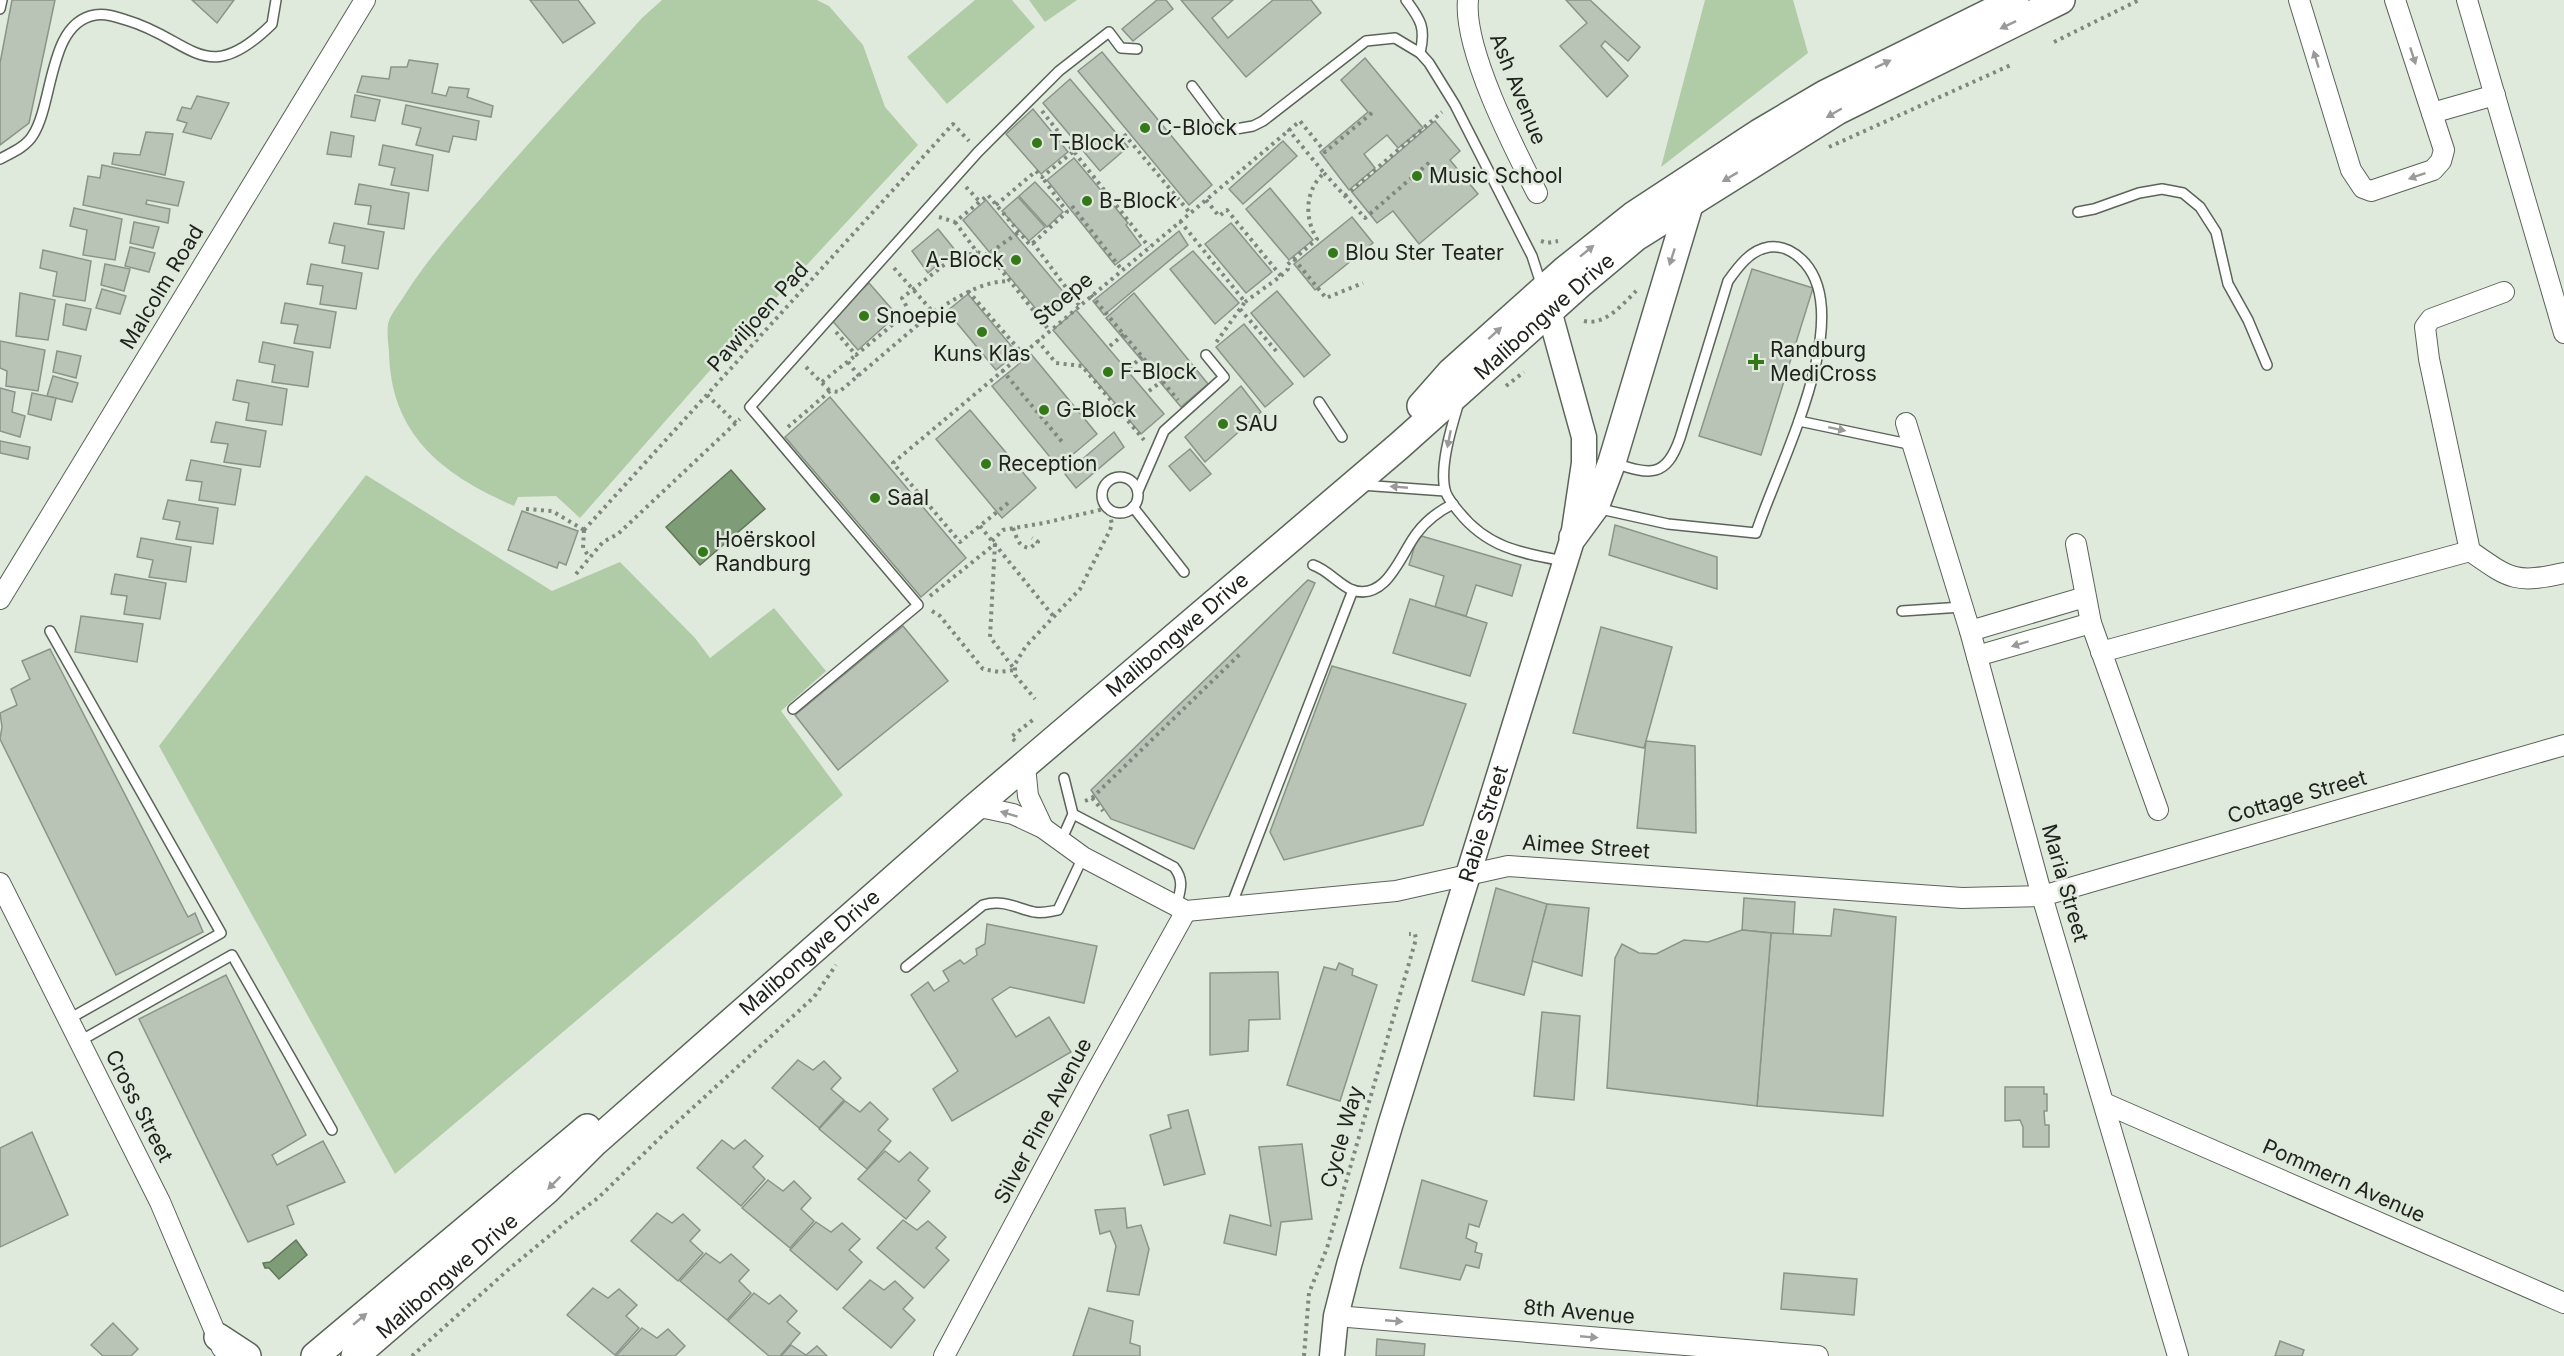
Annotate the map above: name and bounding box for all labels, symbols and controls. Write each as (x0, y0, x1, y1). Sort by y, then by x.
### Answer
one-way arrow (2000, 20, 2017, 30)
street label: Ash Avenue (1485, 30, 1552, 148)
one-way arrow (2409, 47, 2418, 65)
one-way arrow (2311, 50, 2320, 68)
one-way arrow (1875, 59, 1892, 68)
one-way arrow (1825, 108, 1842, 118)
place label: C-Block (1157, 115, 1237, 140)
marker: C-Block (1138, 121, 1152, 135)
place label: T-Block (1049, 130, 1126, 155)
marker: T-Block (1030, 136, 1044, 150)
place label: Music School (1429, 163, 1563, 188)
marker: Music School (1410, 169, 1424, 183)
one-way arrow (2408, 171, 2426, 181)
one-way arrow (1722, 172, 1738, 183)
place label: B-Block (1099, 188, 1178, 213)
marker: B-Block (1080, 194, 1094, 208)
street label: Malcolm Road (115, 220, 208, 353)
place label: Blou Ster Teater (1345, 240, 1504, 265)
one-way arrow (1579, 245, 1595, 258)
marker: Blou Ster Teater (1326, 246, 1340, 260)
place label: A-Block (926, 247, 1004, 272)
street label: Malibongwe Drive (1469, 247, 1619, 385)
one-way arrow (1667, 248, 1676, 266)
marker: A-Block (1009, 253, 1023, 267)
street label: Pawiljoen Pad (702, 257, 813, 377)
street label: Stoepe (1028, 267, 1098, 331)
place label: Snoepie (876, 303, 957, 328)
marker: Snoepie (857, 309, 871, 323)
marker: Kuns Klas (975, 325, 989, 339)
one-way arrow (1487, 327, 1502, 340)
place label: Randburg MediCross (1770, 337, 1877, 386)
place label: Kuns Klas (933, 341, 1031, 366)
marker: Randburg MediCross (1747, 353, 1765, 371)
place label: F-Block (1120, 359, 1197, 384)
marker: F-Block (1101, 365, 1115, 379)
place label: G-Block (1056, 397, 1137, 422)
marker: G-Block (1037, 403, 1051, 417)
place label: SAU (1235, 411, 1278, 436)
marker: SAU (1216, 417, 1230, 431)
one-way arrow (1828, 425, 1847, 434)
one-way arrow (1444, 430, 1453, 449)
place label: Reception (998, 451, 1098, 476)
marker: Reception (979, 457, 993, 471)
one-way arrow (1389, 482, 1408, 492)
place label: Saal (887, 485, 929, 510)
marker: Saal (868, 491, 882, 505)
place label: Hoërskool Randburg (715, 527, 816, 576)
marker: Hoërskool Randburg (696, 545, 710, 559)
street label: Malibongwe Drive (1101, 567, 1253, 702)
one-way arrow (2011, 640, 2029, 649)
street label: Rabie Street (1454, 762, 1513, 885)
street label: Cottage Street (2225, 765, 2369, 828)
one-way arrow (1000, 808, 1018, 818)
street label: Maria Street (2037, 821, 2094, 945)
street label: Aimee Street (1521, 830, 1651, 863)
street label: Malibongwe Drive (734, 884, 885, 1021)
street label: Silver Pine Avenue (988, 1034, 1097, 1208)
street label: Cross Street (100, 1045, 179, 1166)
street label: Cycle Way (1315, 1083, 1368, 1191)
street label: Pommern Avenue (2259, 1133, 2429, 1228)
one-way arrow (548, 1176, 562, 1190)
street label: Malibongwe Drive (371, 1208, 523, 1344)
street label: 8th Avenue (1522, 1294, 1636, 1329)
one-way arrow (352, 1312, 368, 1325)
one-way arrow (1385, 1316, 1404, 1326)
one-way arrow (1579, 1332, 1598, 1342)

